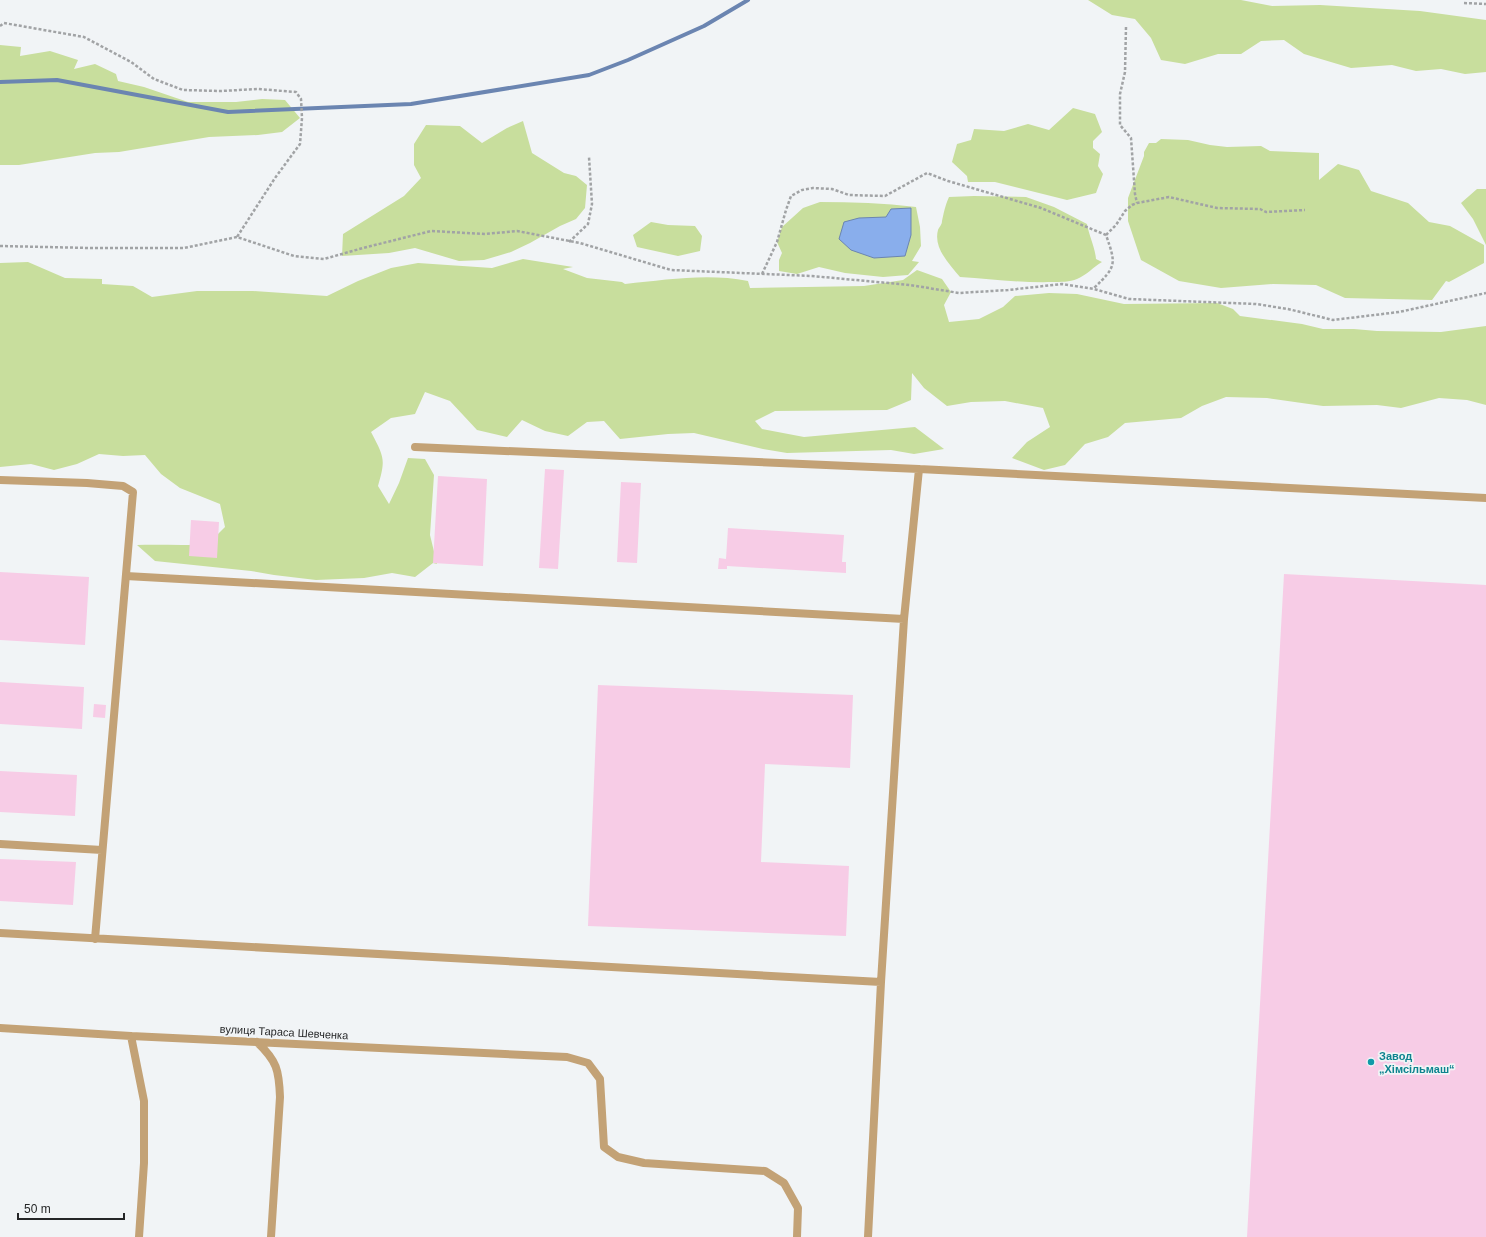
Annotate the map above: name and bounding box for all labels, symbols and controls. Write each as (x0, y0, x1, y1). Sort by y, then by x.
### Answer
street label: вулиця Тараса Шевченка (219, 1023, 349, 1041)
place label: Завод „Хімсільмаш“ (1379, 1050, 1455, 1075)
marker: Завод „Хімсільмаш“ (1366, 1057, 1376, 1067)
scale bar (18, 1195, 124, 1221)
text: 50 m (24, 1202, 51, 1216)

